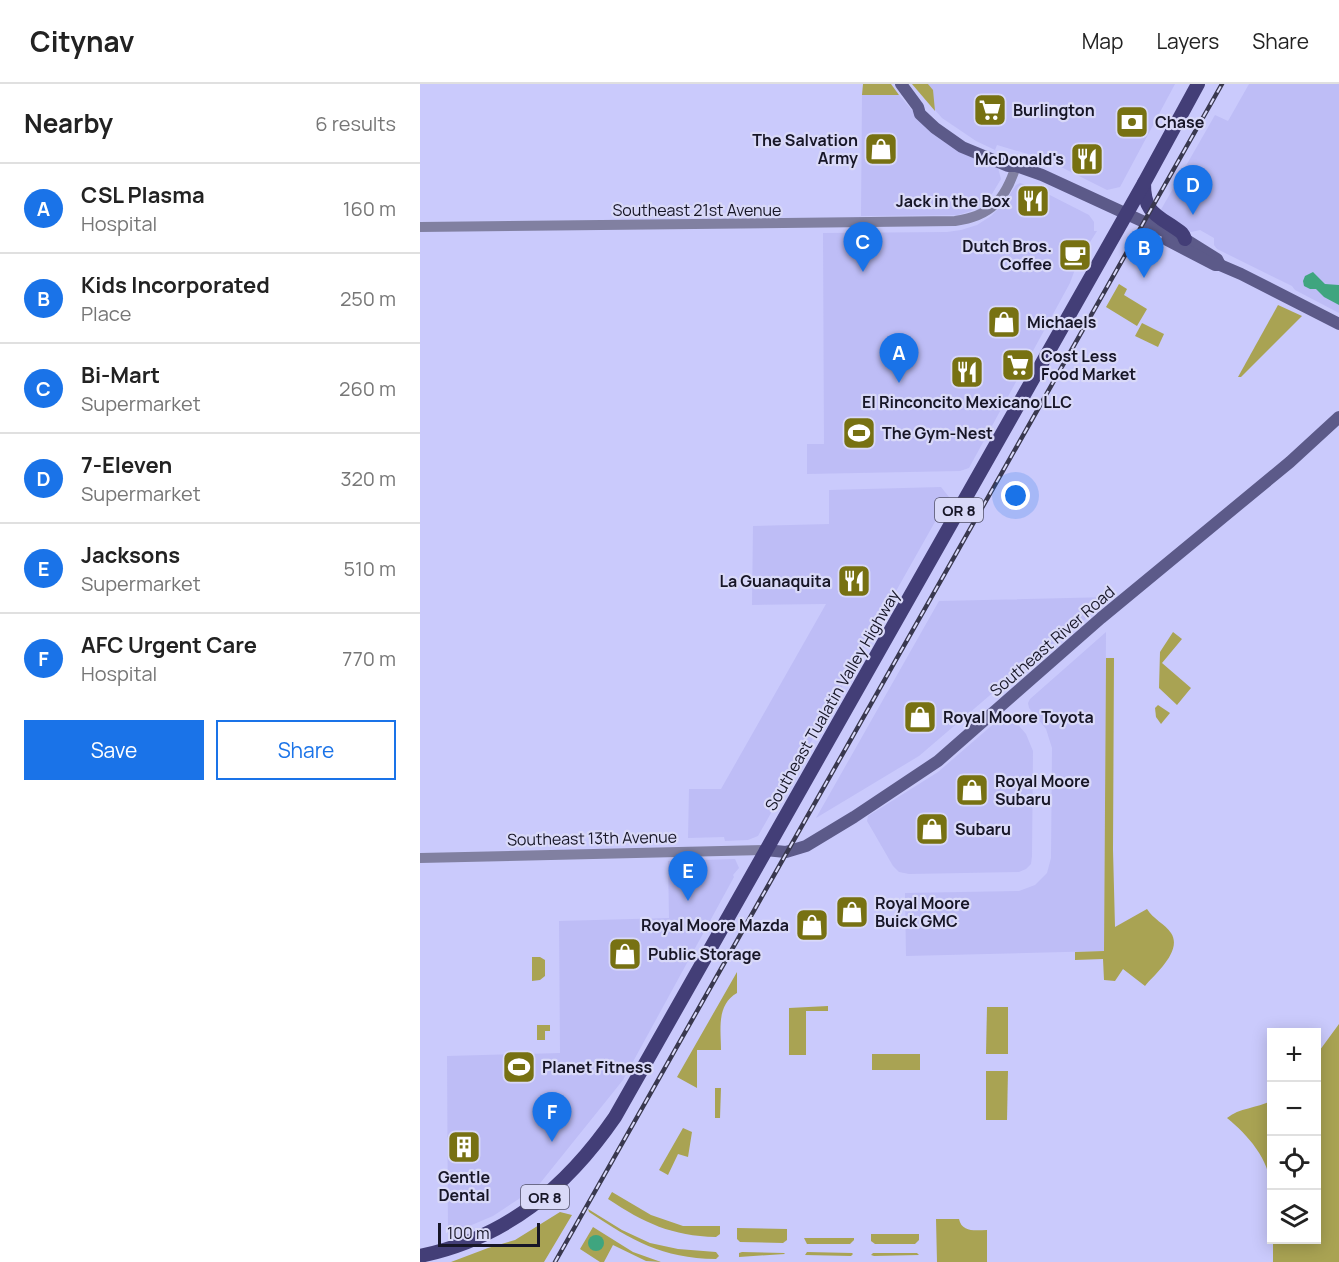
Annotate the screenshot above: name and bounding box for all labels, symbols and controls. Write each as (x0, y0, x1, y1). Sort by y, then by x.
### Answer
text: Citynav (30, 22, 134, 60)
text: Map (1082, 27, 1123, 55)
text: Layers (1156, 27, 1219, 55)
text: Share (1252, 27, 1309, 55)
supermarket icon: Burlington (972, 92, 1008, 128)
place label: Burlington (1013, 99, 1095, 121)
bank icon: Chase (1114, 104, 1150, 140)
text: Nearby (24, 105, 113, 141)
text: 6 results (315, 110, 396, 137)
place label: Chase (1155, 111, 1205, 133)
place label: The Salvation Army (752, 129, 858, 169)
shop icon: The Salvation Army (863, 131, 899, 167)
restaurant icon: McDonald's (1069, 141, 1105, 177)
place label: McDonald's (975, 148, 1064, 170)
pin: D (1174, 166, 1212, 215)
text: CSL Plasma (81, 180, 205, 210)
restaurant icon: Jack in the Box (1015, 183, 1051, 219)
place label: Jack in the Box (896, 190, 1010, 212)
text: A (37, 195, 50, 222)
text: 160 m (343, 195, 396, 222)
street label: Southeast 21st Avenue (613, 199, 781, 221)
text: Hospital (81, 210, 157, 237)
pin: C (844, 222, 882, 272)
pin: B (1124, 228, 1164, 278)
place label: Dutch Bros. Coffee (962, 235, 1052, 275)
cafe icon: Dutch Bros. Coffee (1057, 237, 1093, 273)
text: Kids Incorporated (81, 270, 270, 300)
text: B (37, 285, 50, 312)
text: 250 m (340, 285, 396, 312)
text: Place (81, 300, 131, 327)
shop icon: Michaels (986, 304, 1022, 340)
place label: Michaels (1027, 311, 1097, 333)
pin: A (880, 334, 918, 383)
place label: Cost Less Food Market (1041, 345, 1136, 385)
supermarket icon: Cost Less Food Market (1000, 347, 1036, 383)
restaurant icon: El Rinconcito Mexicano LLC (949, 354, 985, 390)
text: Bi-Mart (81, 360, 160, 390)
text: C (36, 375, 51, 402)
text: 260 m (339, 375, 396, 402)
text: Supermarket (81, 390, 201, 417)
place label: El Rinconcito Mexicano LLC (862, 391, 1072, 413)
sports icon: The Gym-Nest (841, 415, 877, 451)
place label: The Gym-Nest (882, 422, 993, 444)
text: 7-Eleven (81, 450, 172, 480)
text: D (36, 465, 51, 492)
text: 320 m (340, 465, 396, 492)
text: Supermarket (81, 480, 201, 507)
your location (1001, 481, 1030, 510)
road number: OR 8 (935, 498, 983, 522)
text: Jacksons (81, 540, 180, 570)
text: E (38, 555, 49, 582)
text: 510 m (343, 555, 396, 582)
restaurant icon: La Guanaquita (836, 563, 872, 599)
text: Supermarket (81, 570, 201, 597)
place label: La Guanaquita (719, 570, 831, 592)
street label: Southeast River Road (985, 581, 1119, 701)
street label: Southeast Tualatin Valley Highway (760, 585, 905, 815)
text: AFC Urgent Care (81, 630, 257, 660)
text: F (38, 645, 49, 672)
text: 770 m (342, 645, 396, 672)
text: Hospital (81, 660, 157, 687)
shop icon: Royal Moore Toyota (902, 699, 938, 735)
place label: Royal Moore Toyota (943, 706, 1094, 728)
button: Save (24, 720, 204, 780)
button: Share (216, 720, 396, 780)
place label: Royal Moore Subaru (995, 770, 1090, 810)
shop icon: Royal Moore Subaru (954, 772, 990, 808)
shop icon: Subaru (914, 811, 950, 847)
place label: Subaru (955, 818, 1011, 840)
street label: Southeast 13th Avenue (507, 826, 677, 850)
pin: E (668, 852, 708, 901)
place label: Royal Moore Buick GMC (875, 892, 970, 932)
shop icon: Royal Moore Buick GMC (834, 894, 870, 930)
shop icon: Royal Moore Mazda (794, 907, 830, 943)
place label: Royal Moore Mazda (641, 914, 789, 936)
shop icon: Public Storage (607, 936, 643, 972)
place label: Public Storage (648, 943, 762, 965)
map controls (1267, 1028, 1321, 1244)
button: + (1267, 1028, 1321, 1082)
sports icon: Planet Fitness (501, 1049, 537, 1085)
place label: Planet Fitness (542, 1056, 653, 1078)
button: − (1267, 1082, 1321, 1136)
pin: F (532, 1092, 572, 1142)
building icon: Gentle Dental (446, 1129, 482, 1165)
button: locate (1267, 1136, 1321, 1190)
place label: Gentle Dental (438, 1166, 490, 1206)
road number: OR 8 (521, 1185, 569, 1209)
button: layers (1267, 1190, 1321, 1244)
scale bar (438, 1220, 540, 1248)
text: 100 m (447, 1222, 490, 1244)

